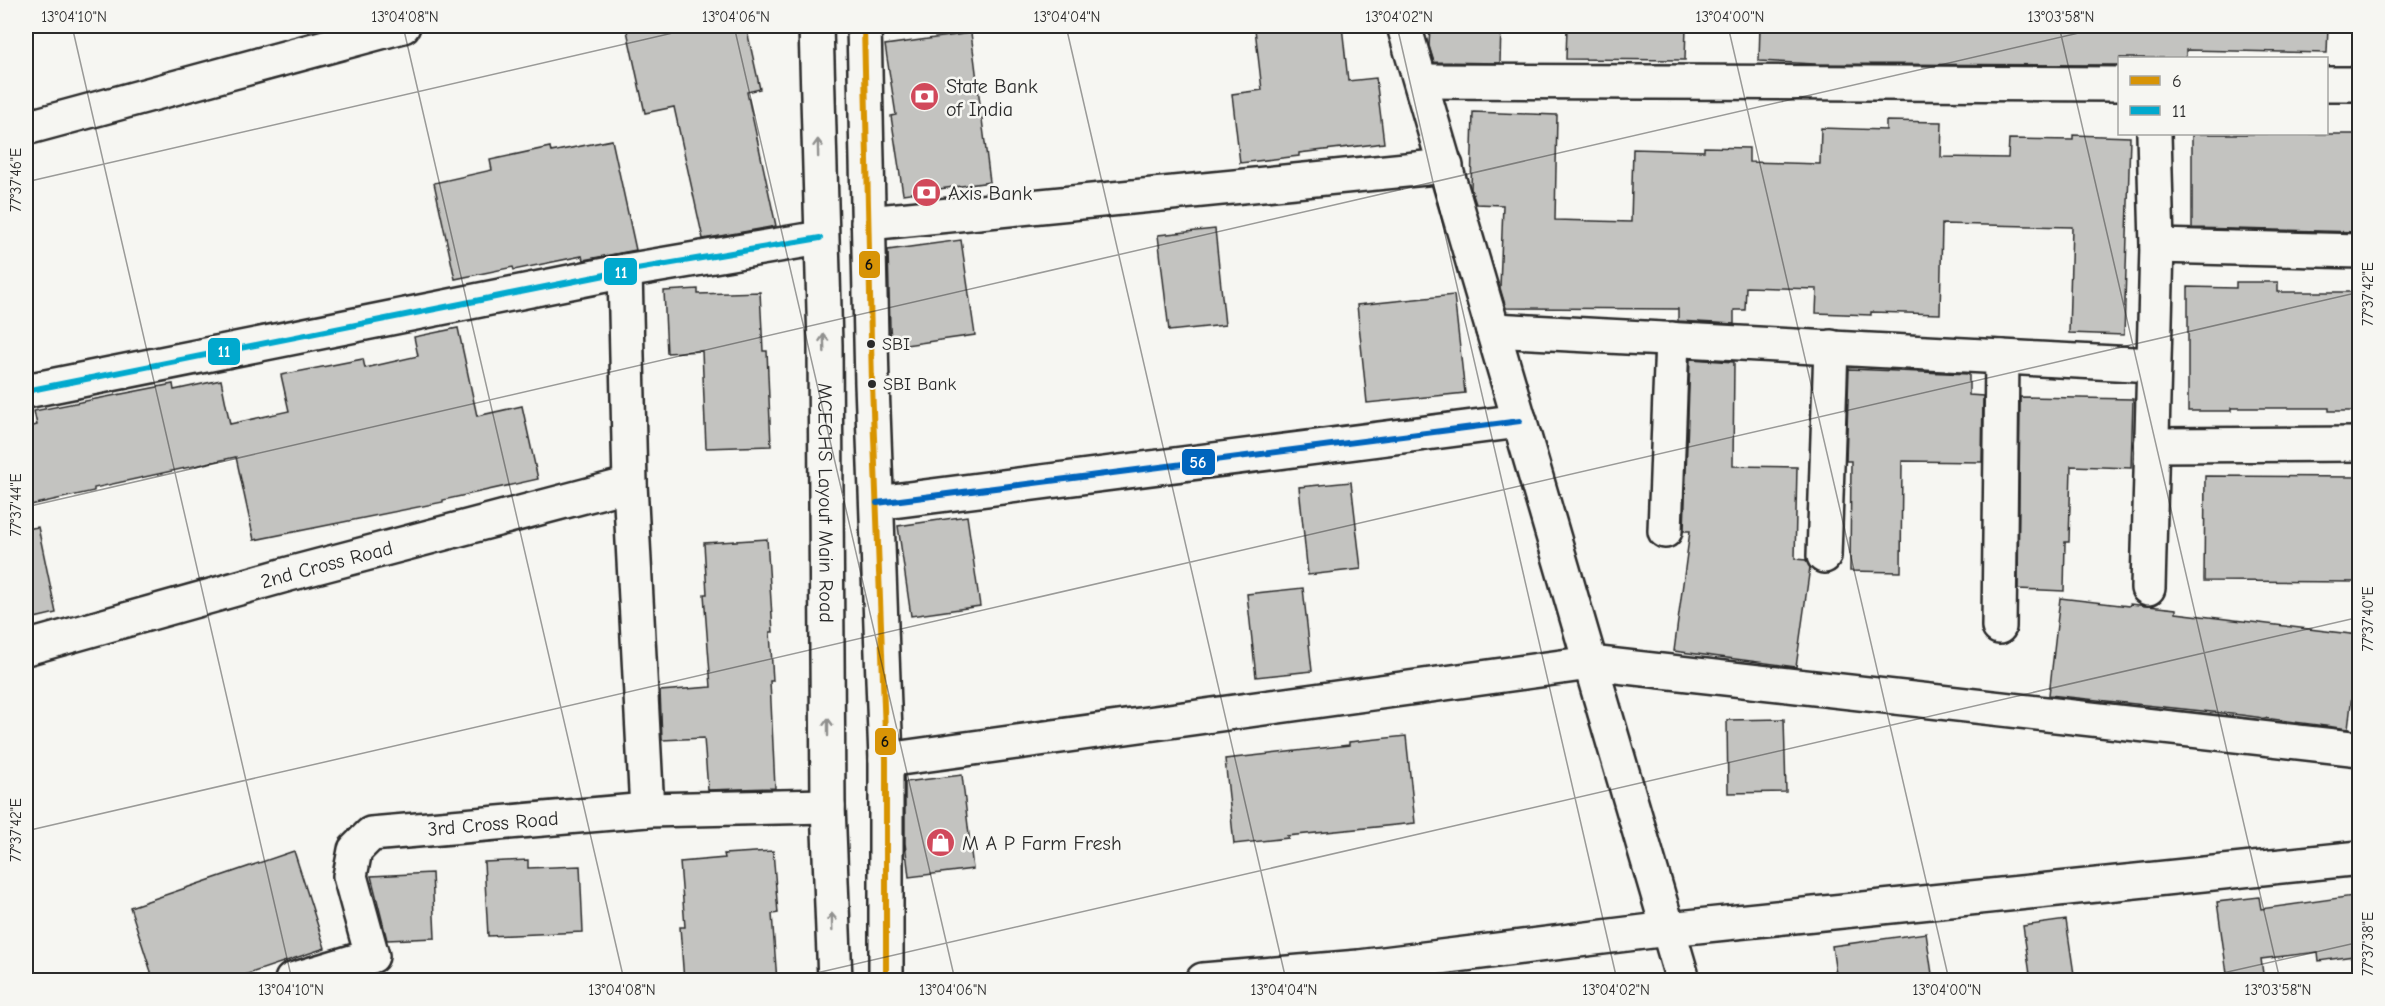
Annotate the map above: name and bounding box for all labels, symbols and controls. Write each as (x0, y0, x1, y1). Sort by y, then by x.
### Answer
text: 13°04'10"N (41, 8, 107, 26)
text: 13°04'08"N (371, 8, 439, 26)
text: 13°04'06"N (702, 8, 770, 26)
text: 13°04'04"N (1034, 8, 1100, 26)
text: 13°04'02"N (1365, 8, 1433, 26)
text: 13°04'00"N (1696, 8, 1764, 26)
text: 13°03'58"N (2028, 8, 2094, 26)
legend (2118, 57, 2328, 135)
text: 6 (2172, 71, 2182, 92)
place label: State Bank of India (946, 75, 1038, 121)
bank icon: State Bank of India (909, 81, 941, 113)
text: 11 (2172, 101, 2186, 122)
one-way arrow (812, 139, 824, 159)
text: 77°37'46"E (7, 148, 25, 212)
bank icon: Axis Bank (911, 177, 943, 209)
place label: Axis Bank (948, 182, 1032, 205)
line badge: 6 (858, 250, 881, 279)
text: 6 (865, 256, 873, 274)
line badge: 11 (603, 257, 638, 286)
text: 77°37'42"E (2359, 262, 2377, 326)
text: 11 (615, 264, 627, 282)
one-way arrow (819, 334, 830, 354)
place label: SBI (882, 334, 910, 355)
line badge: 11 (207, 337, 241, 366)
marker: SBI (865, 338, 877, 350)
text: 11 (218, 343, 230, 361)
place label: SBI Bank (883, 374, 957, 395)
marker: SBI Bank (866, 378, 878, 390)
street label: MCECHS Layout Main Road (814, 383, 838, 623)
line badge: 56 (1181, 448, 1216, 476)
text: 56 (1190, 454, 1206, 472)
text: 77°37'44"E (7, 473, 25, 537)
street label: 2nd Cross Road (258, 536, 395, 593)
text: 77°37'40"E (2359, 586, 2377, 652)
one-way arrow (822, 718, 834, 738)
line badge: 6 (874, 727, 897, 756)
text: 6 (881, 733, 889, 751)
text: 77°37'42"E (7, 798, 25, 862)
street label: 3rd Cross Road (426, 806, 560, 841)
shop icon: M A P Farm Fresh (925, 827, 957, 859)
place label: M A P Farm Fresh (962, 832, 1122, 855)
text: 77°37'38"E (2359, 912, 2377, 976)
one-way arrow (827, 913, 838, 933)
text: 13°04'10"N (258, 981, 324, 999)
text: 13°04'08"N (588, 981, 656, 999)
text: 13°04'06"N (919, 981, 987, 999)
text: 13°04'04"N (1251, 981, 1317, 999)
text: 13°04'02"N (1582, 981, 1650, 999)
text: 13°04'00"N (1913, 981, 1981, 999)
text: 13°03'58"N (2245, 981, 2311, 999)

